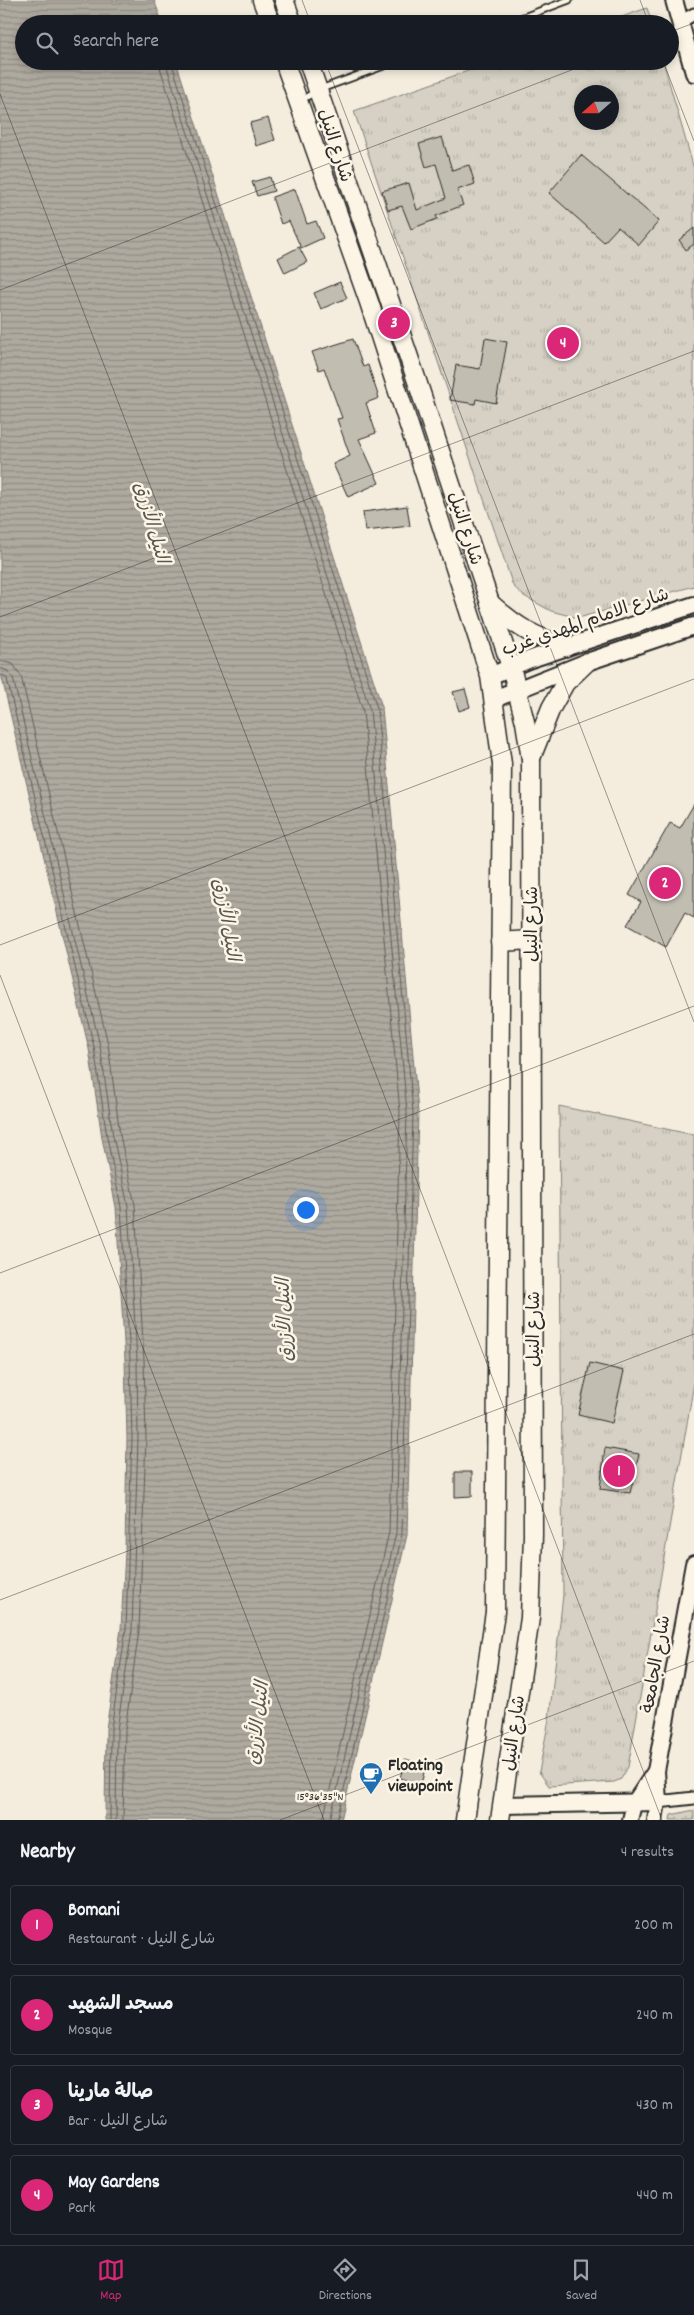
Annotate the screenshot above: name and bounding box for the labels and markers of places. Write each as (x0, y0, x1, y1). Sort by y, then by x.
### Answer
pin: 3 (378, 304, 410, 342)
pin: 4 (547, 324, 579, 362)
pin: 2 (649, 864, 681, 902)
pin: 1 (603, 1452, 635, 1490)
place label: Floating viewpoint (388, 1754, 453, 1800)
cafe icon: Floating viewpoint (358, 1761, 384, 1795)

